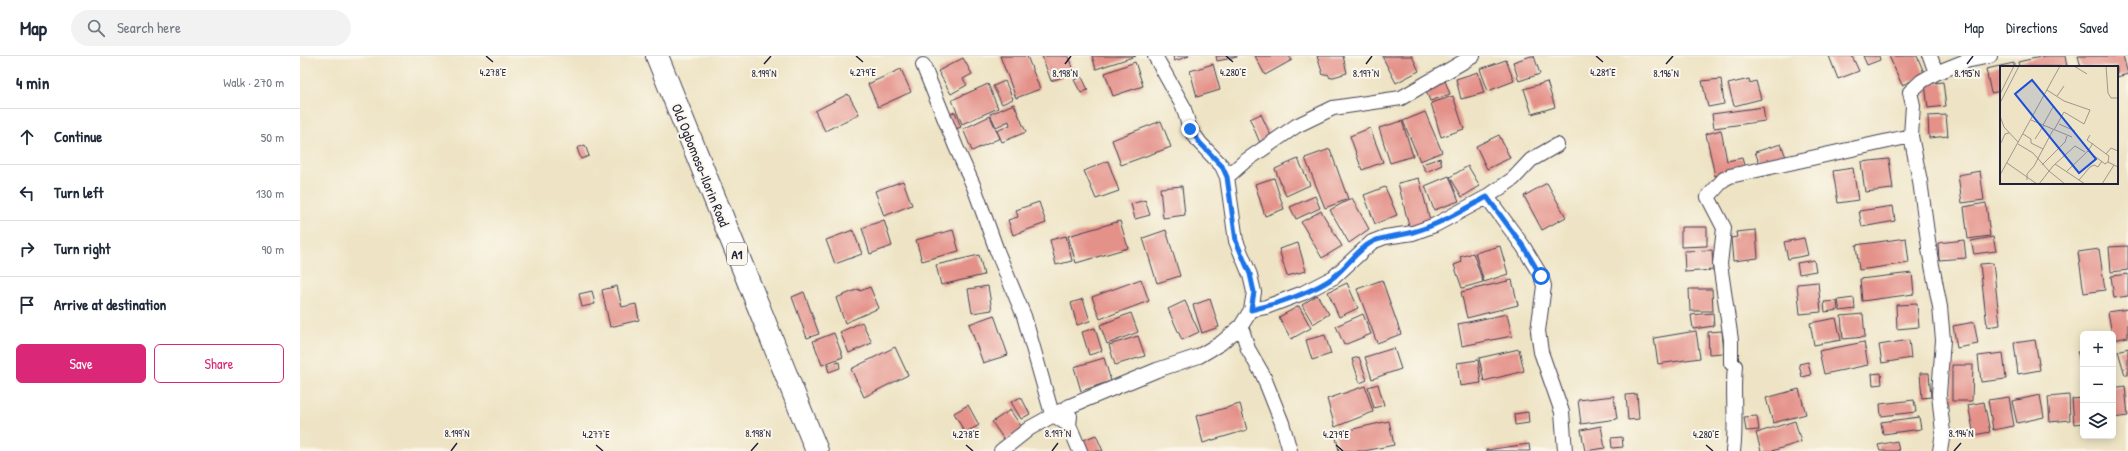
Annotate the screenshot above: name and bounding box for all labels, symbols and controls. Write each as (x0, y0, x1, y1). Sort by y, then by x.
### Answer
search box (71, 10, 351, 46)
text: Map (20, 15, 47, 41)
icon: search (85, 17, 107, 39)
text: Search here (117, 17, 181, 38)
text: Map (1964, 18, 1984, 37)
text: Directions (2006, 18, 2057, 37)
text: Saved (2079, 18, 2108, 37)
text: 4.278°E (480, 66, 507, 79)
text: 4.279°E (850, 66, 877, 79)
text: 4.280°E (1220, 66, 1247, 79)
text: 4.281°E (1590, 66, 1616, 79)
inset map (2000, 66, 2118, 184)
text: 8.199°N (751, 67, 777, 80)
text: 8.198°N (1052, 67, 1078, 80)
text: 8.197°N (1353, 67, 1379, 80)
text: 8.196°N (1653, 67, 1679, 80)
text: 8.195°N (1954, 67, 1980, 80)
text: 4 min (16, 71, 49, 94)
text: Walk · 270 m (223, 73, 284, 91)
street label: Old Ogbomoso-Ilorin Road (667, 101, 735, 230)
route end (1181, 120, 1199, 138)
icon: ahead (16, 126, 38, 148)
text: Continue (54, 126, 102, 147)
text: 50 m (261, 128, 284, 146)
icon: left (16, 182, 38, 204)
text: Turn left (54, 182, 104, 203)
text: 130 m (256, 184, 284, 202)
icon: right (16, 238, 38, 260)
text: Turn right (54, 238, 110, 259)
text: 90 m (262, 240, 284, 258)
road number: A1 (727, 243, 747, 265)
route start (1532, 267, 1550, 285)
icon: arrive (16, 294, 38, 316)
text: Arrive at destination (54, 294, 166, 315)
map controls (2080, 331, 2116, 439)
button: + (2080, 331, 2116, 367)
button: Save (16, 344, 146, 383)
button: Share (154, 344, 284, 383)
button: − (2080, 367, 2116, 403)
button: layers (2080, 403, 2116, 439)
text: 8.199°N (444, 427, 470, 440)
text: 8.198°N (745, 427, 771, 440)
text: 8.197°N (1045, 427, 1071, 440)
text: 8.194°N (1948, 427, 1974, 440)
text: 4.277°E (582, 428, 610, 441)
text: 4.278°E (953, 428, 980, 441)
text: 4.279°E (1323, 428, 1350, 441)
text: 4.280°E (1693, 428, 1720, 441)

